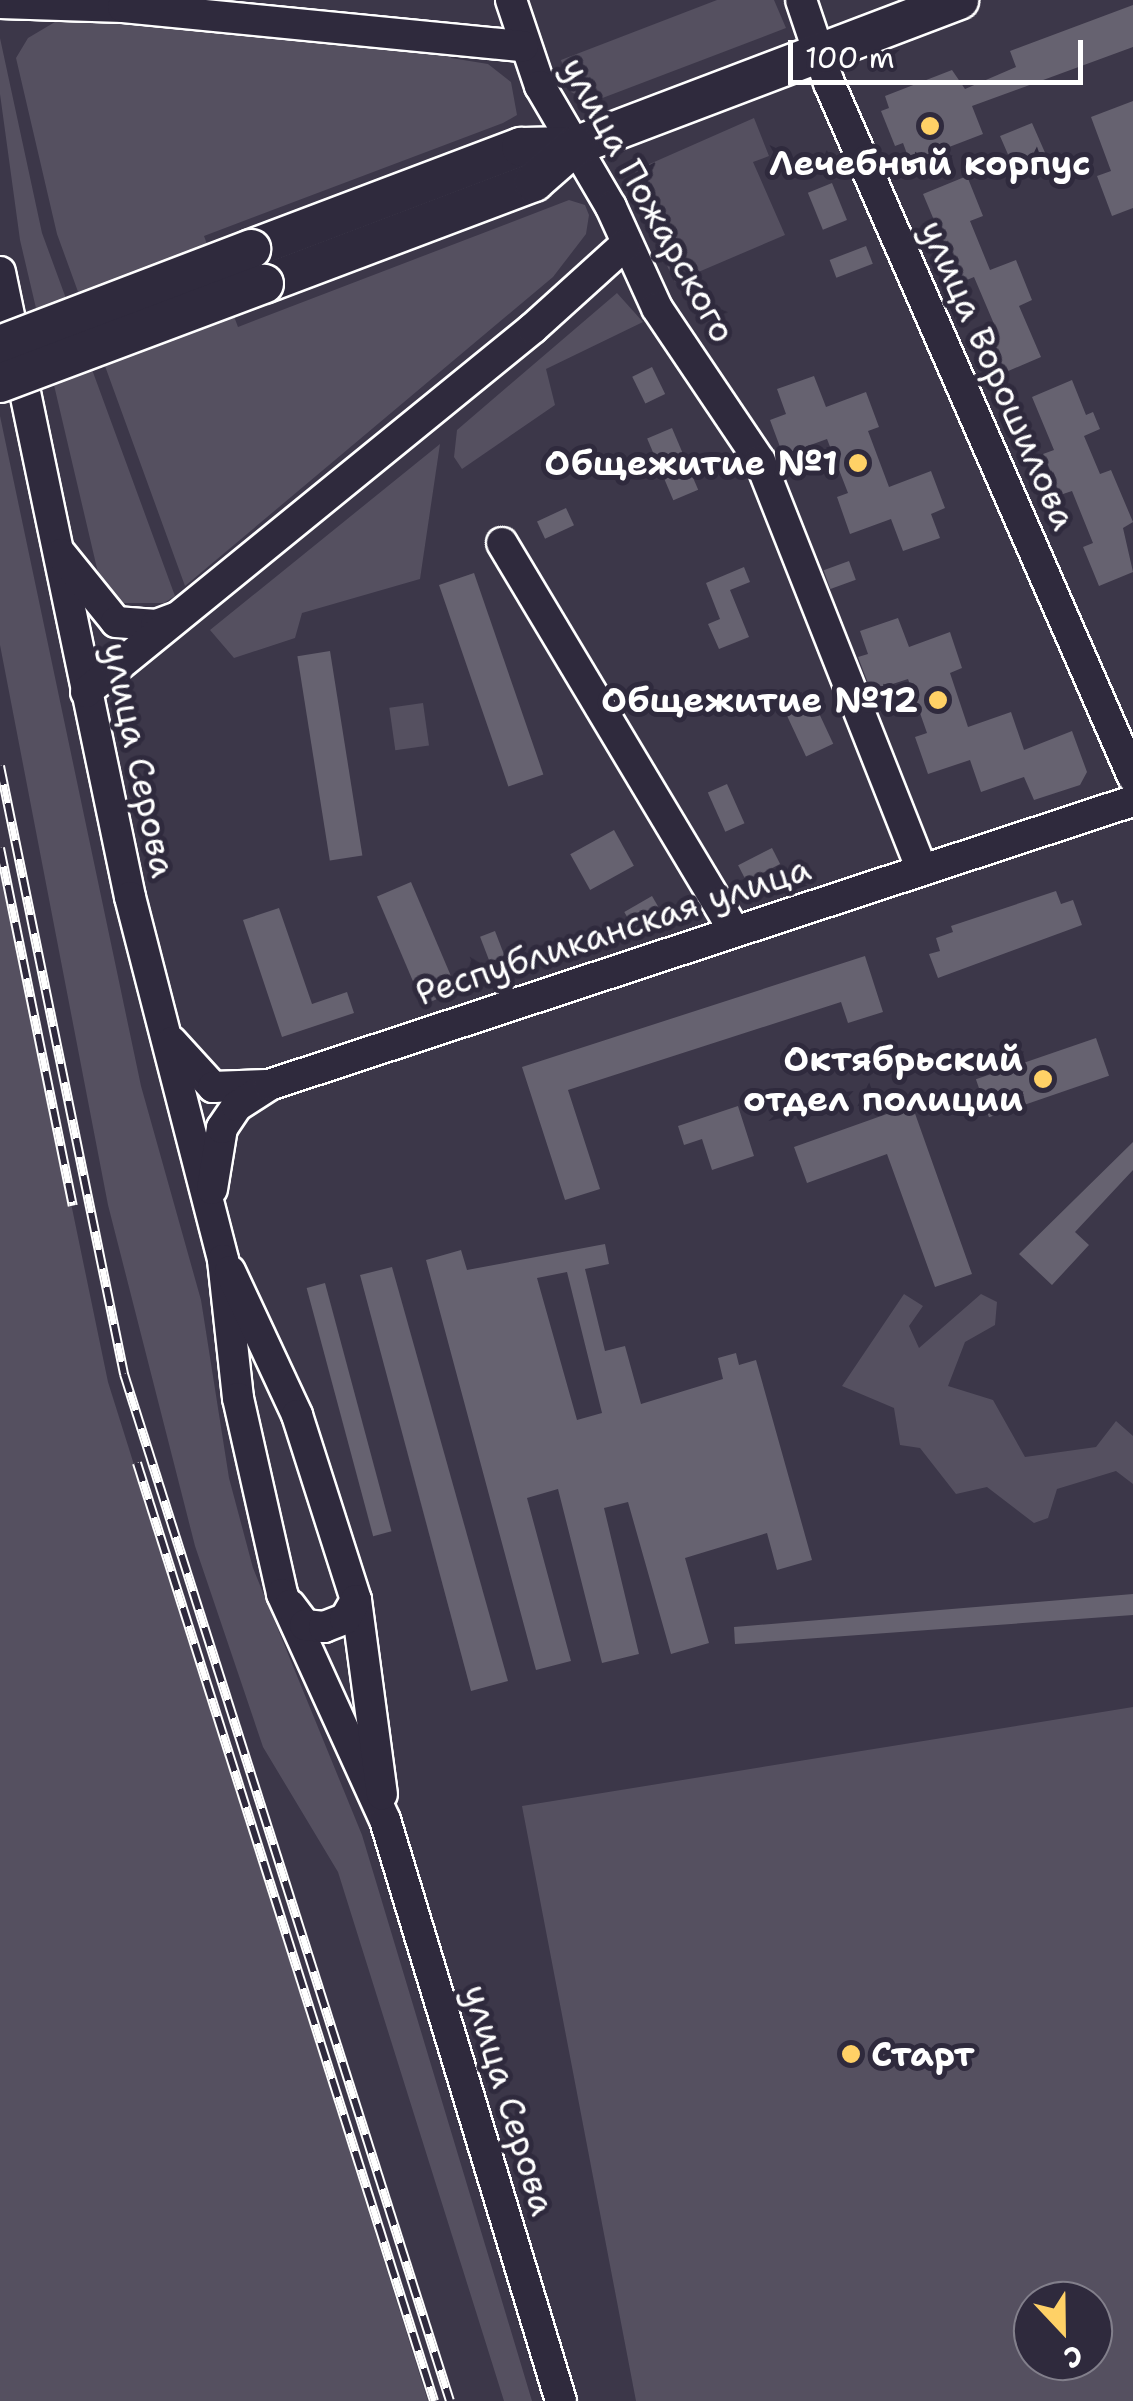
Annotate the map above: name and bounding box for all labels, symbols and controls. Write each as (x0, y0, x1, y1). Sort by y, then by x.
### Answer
scale bar (793, 20, 1088, 82)
text: 100 m (805, 37, 895, 78)
street label: улица Пожарского (552, 50, 744, 350)
marker: Лечебный корпус (919, 115, 941, 137)
place label: Лечебный корпус (769, 142, 1091, 184)
street label: улица Ворошилова (911, 214, 1085, 536)
place label: Общежитие №1 (544, 442, 838, 484)
marker: Общежитие №1 (847, 452, 869, 474)
street label: улица Серова (94, 639, 184, 881)
place label: Общежитие №12 (601, 679, 918, 721)
marker: Общежитие №12 (927, 689, 949, 711)
street label: Республиканская улица (410, 847, 816, 1015)
place label: Октябрьский отдел полиции (743, 1038, 1023, 1120)
marker: Октябрьский отдел полиции (1032, 1068, 1054, 1090)
street label: улица Серова (454, 1980, 564, 2220)
place label: Старт (871, 2033, 975, 2075)
marker: Старт (840, 2043, 862, 2065)
north arrow (1013, 2281, 1113, 2381)
text: С (1058, 2336, 1089, 2378)

